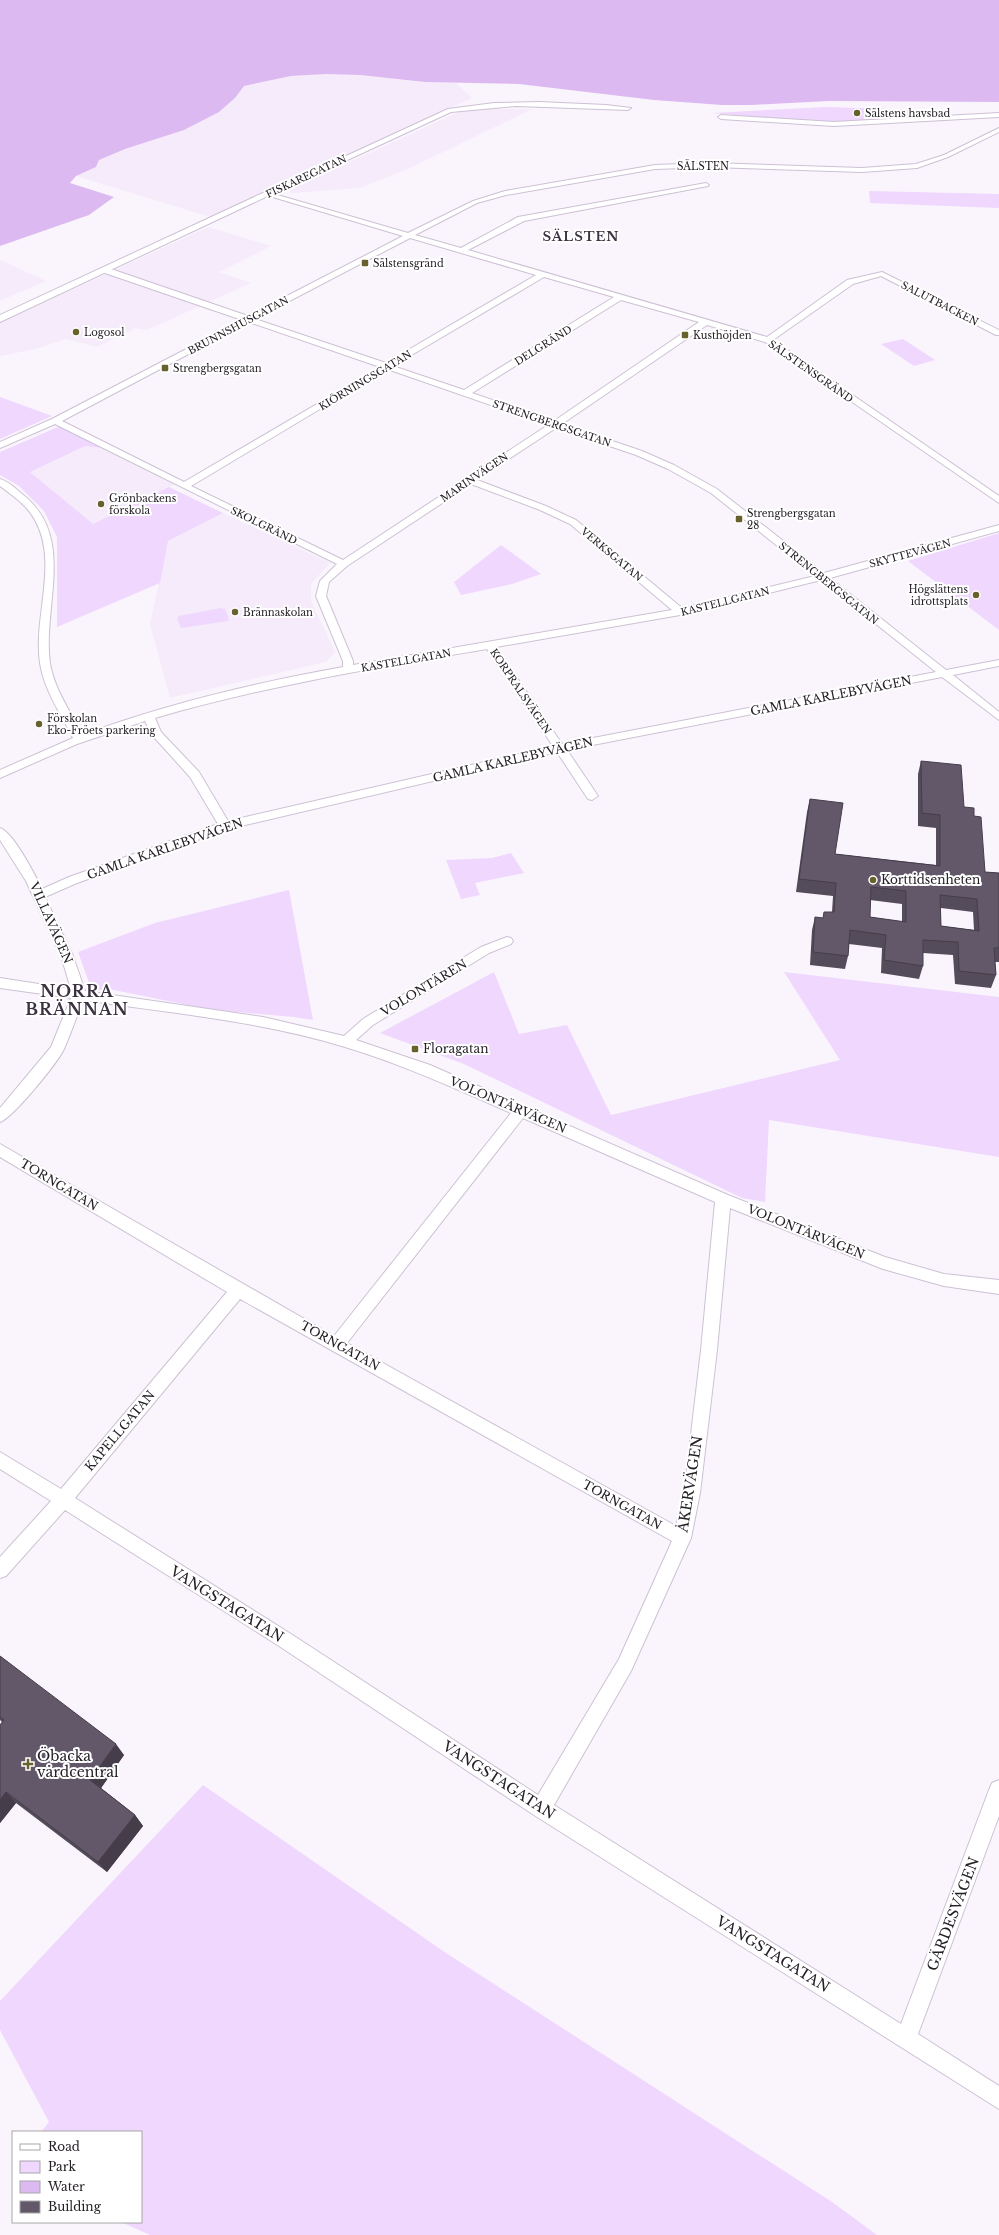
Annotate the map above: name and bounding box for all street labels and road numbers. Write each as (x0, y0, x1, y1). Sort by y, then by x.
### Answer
street label: FISKAREGATAN (264, 152, 349, 201)
street label: SÄLSTEN (677, 159, 729, 173)
street label: SALUTBACKEN (899, 278, 981, 329)
street label: BRUNNSHUSGATAN (186, 293, 291, 358)
street label: DELGRÄND (512, 322, 575, 368)
street label: SÄLSTENSGRÄND (766, 336, 856, 406)
street label: KIÖRNINGSGATAN (316, 347, 414, 413)
street label: STRENGBERGSGATAN (491, 397, 613, 450)
street label: MARINVÄGEN (437, 449, 511, 505)
street label: SKOLGRÄND (228, 503, 300, 547)
street label: VERKSGATAN (577, 524, 645, 584)
street label: SKYTTEVÄGEN (867, 535, 953, 571)
street label: STRENGBERGSGATAN (776, 539, 881, 628)
street label: KASTELLGATAN (679, 584, 771, 619)
street label: KASTELLGATAN (360, 646, 452, 675)
street label: KORPRALSVÄGEN (487, 646, 555, 736)
street label: GAMLA KARLEBYVÄGEN (749, 671, 913, 719)
street label: GAMLA KARLEBYVÄGEN (431, 733, 595, 785)
street label: GAMLA KARLEBYVÄGEN (84, 814, 245, 882)
street label: VILLAVÄGEN (26, 878, 77, 966)
street label: VOLONTÄREN (377, 955, 470, 1020)
street label: VOLONTÄRVÄGEN (447, 1072, 569, 1136)
street label: TORNGATAN (18, 1155, 101, 1214)
street label: VOLONTÄRVÄGEN (744, 1200, 868, 1262)
street label: TORNGATAN (298, 1318, 383, 1374)
street label: KAPELLGATAN (82, 1387, 158, 1474)
street label: ÅKERVÄGEN (673, 1434, 707, 1535)
street label: TORNGATAN (580, 1477, 665, 1533)
street label: VANGSTAGATAN (166, 1561, 287, 1646)
street label: VANGSTAGATAN (439, 1736, 559, 1823)
street label: GÄRDESVÄGEN (923, 1854, 983, 1973)
street label: VANGSTAGATAN (712, 1911, 833, 1996)

